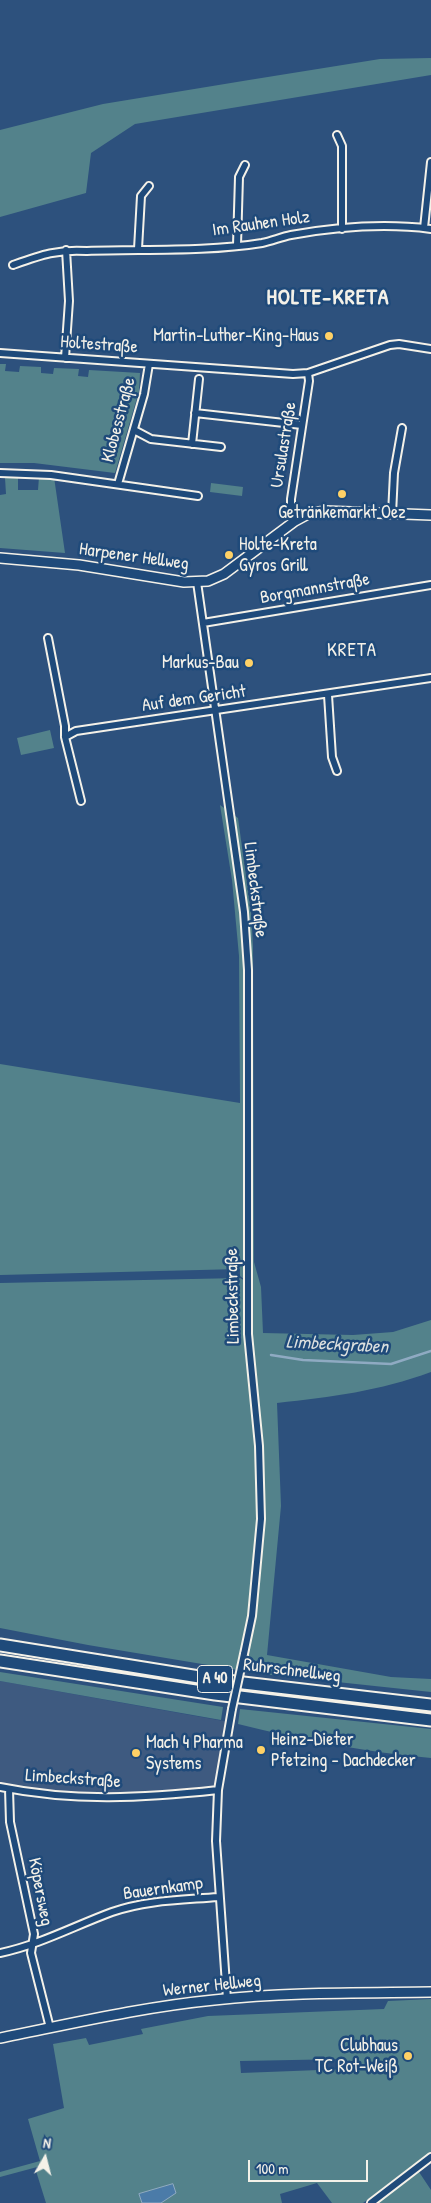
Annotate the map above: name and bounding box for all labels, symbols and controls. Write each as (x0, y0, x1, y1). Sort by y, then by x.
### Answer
street label: Im Rauhen Holz (211, 206, 311, 242)
district label: HOLTE-KRETA (265, 285, 391, 311)
place label: Martin-Luther-King-Haus (153, 325, 319, 347)
marker: Martin-Luther-King-Haus (323, 330, 335, 342)
street label: Holtestraße (60, 332, 138, 358)
street label: Klobesstraße (97, 375, 141, 465)
street label: Ursulastraße (267, 401, 301, 489)
marker: Getränkemarkt Oez (336, 488, 348, 500)
place label: Getränkemarkt Oez (278, 502, 406, 524)
place label: Holte-Kreta Gyros Grill (239, 534, 317, 576)
street label: Harpener Hellweg (78, 539, 190, 575)
marker: Holte-Kreta Gyros Grill (223, 549, 235, 561)
street label: Borgmannstraße (259, 569, 371, 609)
district label: KRETA (326, 640, 378, 662)
place label: Markus-Bau (162, 652, 239, 674)
marker: Markus-Bau (243, 657, 255, 669)
street label: Auf dem Gericht (141, 681, 247, 717)
street label: Limbeckstraße (238, 841, 272, 939)
street label: Limbeckstraße (221, 1248, 245, 1344)
water label: Limbeckgraben (285, 1331, 389, 1359)
street label: Ruhrschnellweg (242, 1654, 342, 1688)
road number: A 40 (198, 1666, 232, 1692)
place label: Heinz-Dieter Pfetzing - Dachdecker (271, 1729, 416, 1772)
place label: Mach 4 Pharma Systems (146, 1732, 243, 1775)
marker: Heinz-Dieter Pfetzing - Dachdecker (255, 1744, 267, 1756)
marker: Mach 4 Pharma Systems (130, 1747, 142, 1759)
street label: Limbeckstraße (24, 1765, 122, 1793)
street label: Köpersweg (23, 1856, 57, 1928)
street label: Bauernkamp (122, 1873, 204, 1905)
street label: Werner Hellweg (162, 1970, 262, 2002)
place label: Clubhaus TC Rot-Weiß (315, 2035, 398, 2078)
marker: Clubhaus TC Rot-Weiß (402, 2050, 414, 2062)
north arrow (20, 2133, 70, 2183)
text: N (42, 2133, 52, 2153)
scale bar (251, 2150, 371, 2182)
text: 100 m (256, 2158, 289, 2179)

